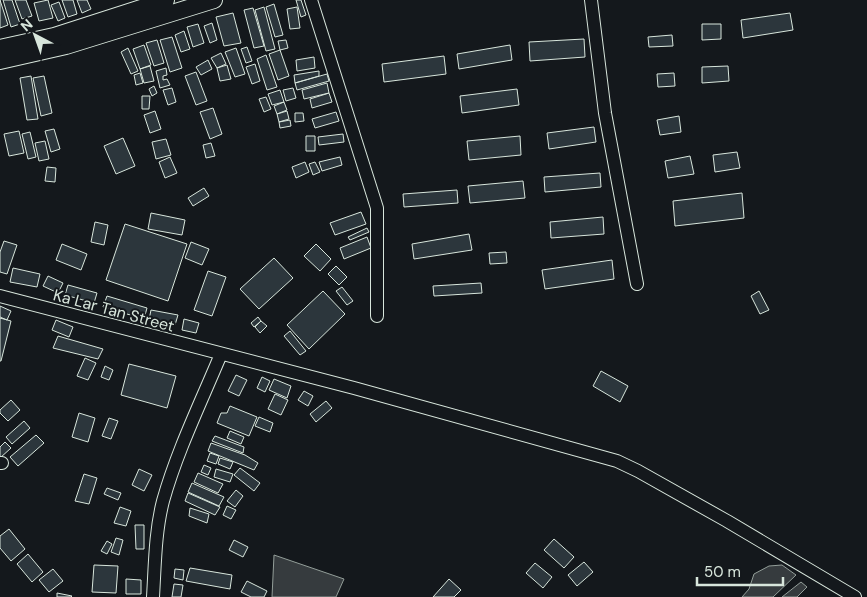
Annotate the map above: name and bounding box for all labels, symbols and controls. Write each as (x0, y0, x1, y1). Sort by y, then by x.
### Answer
north arrow (10, 10, 60, 60)
text: N (17, 15, 36, 35)
street label: Ka Lar Tan Street (51, 284, 177, 337)
scale bar (697, 554, 783, 586)
text: 50 m (704, 562, 741, 582)

